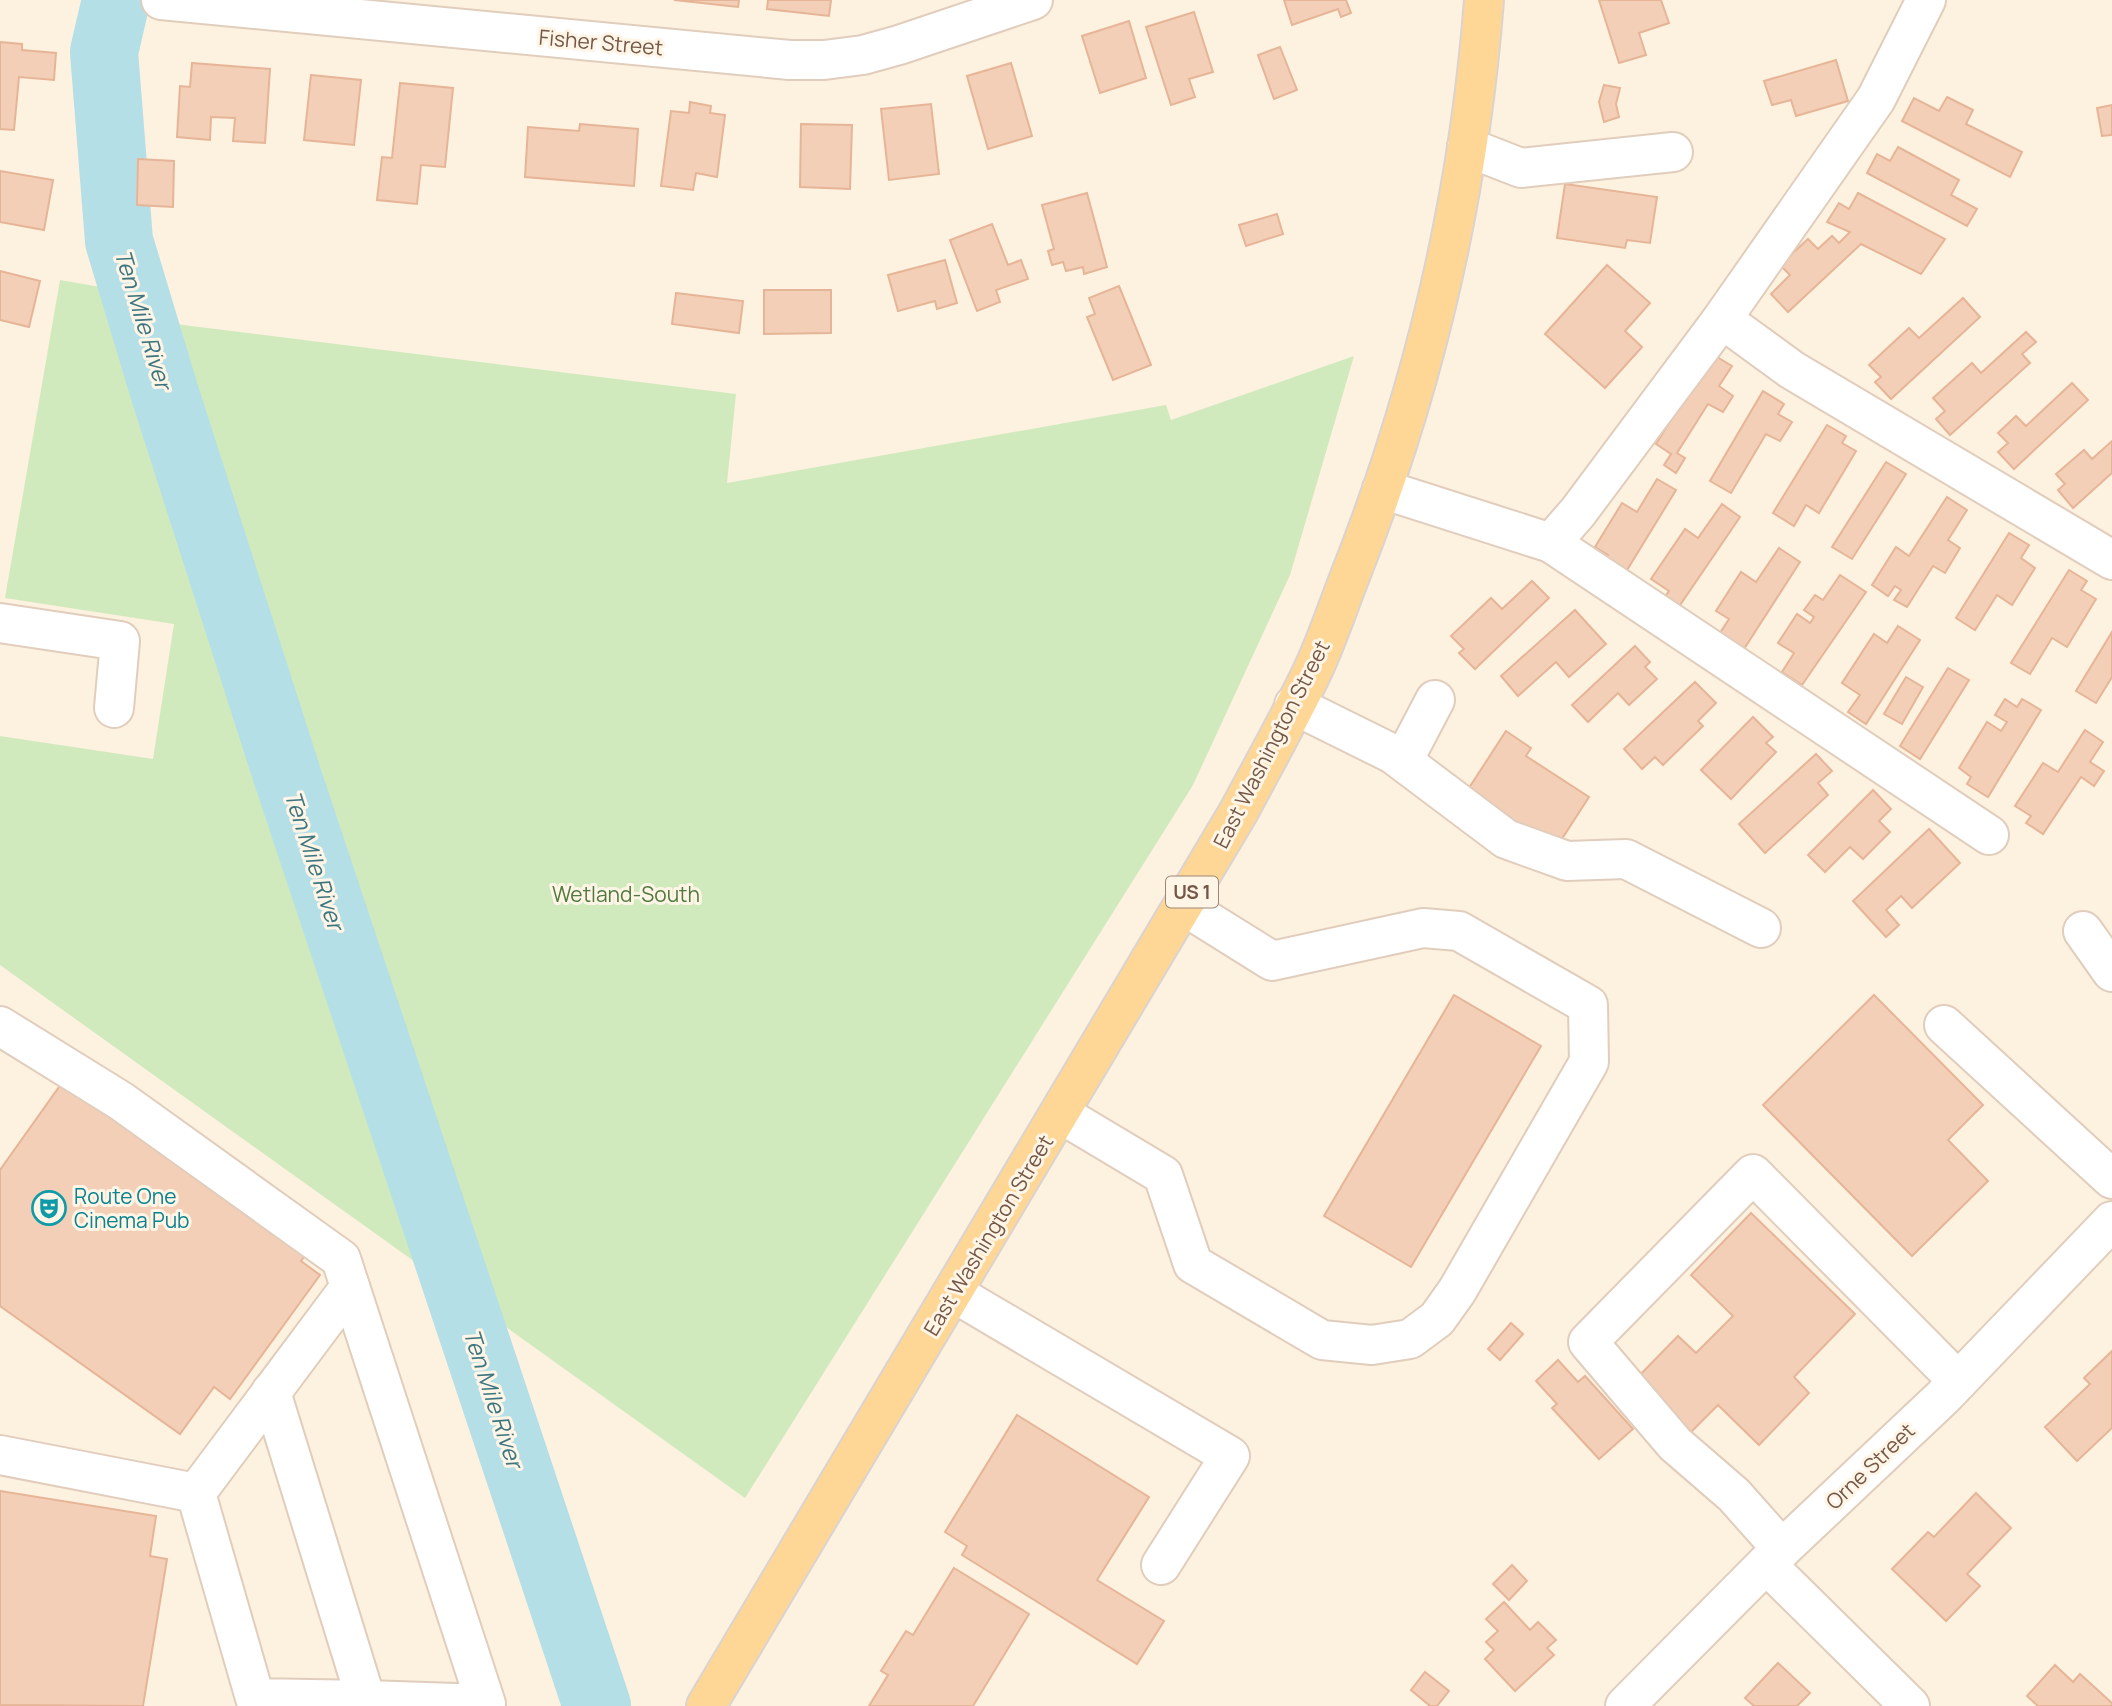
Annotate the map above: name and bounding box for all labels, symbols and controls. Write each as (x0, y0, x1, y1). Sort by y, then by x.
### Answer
street label: Fisher Street (538, 23, 664, 61)
water label: Ten Mile River (108, 245, 181, 395)
street label: East Washington Street (1206, 635, 1336, 853)
water label: Ten Mile River (278, 786, 353, 936)
road number: US 1 (1166, 876, 1218, 908)
park label: Wetland-South (552, 880, 700, 908)
street label: East Washington Street (917, 1129, 1059, 1341)
place label: Route One Cinema Pub (74, 1182, 190, 1234)
theatre icon: Route One Cinema Pub (30, 1189, 68, 1227)
water label: Ten Mile River (457, 1324, 532, 1474)
street label: Orne Street (1820, 1417, 1920, 1515)

